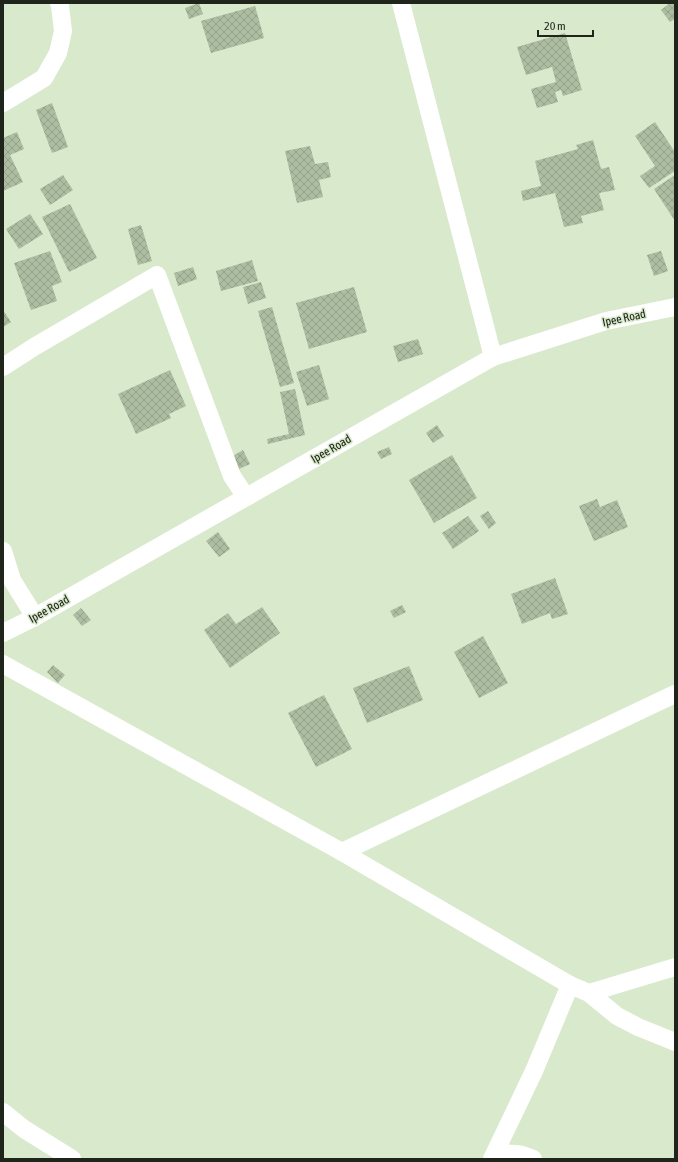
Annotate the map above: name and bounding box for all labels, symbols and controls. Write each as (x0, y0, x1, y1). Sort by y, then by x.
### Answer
scale bar (538, 12, 593, 38)
text: 20 m (544, 19, 566, 33)
street label: Ipee Road (601, 307, 647, 329)
street label: Ipee Road (308, 432, 354, 466)
street label: Ipee Road (26, 592, 72, 626)

